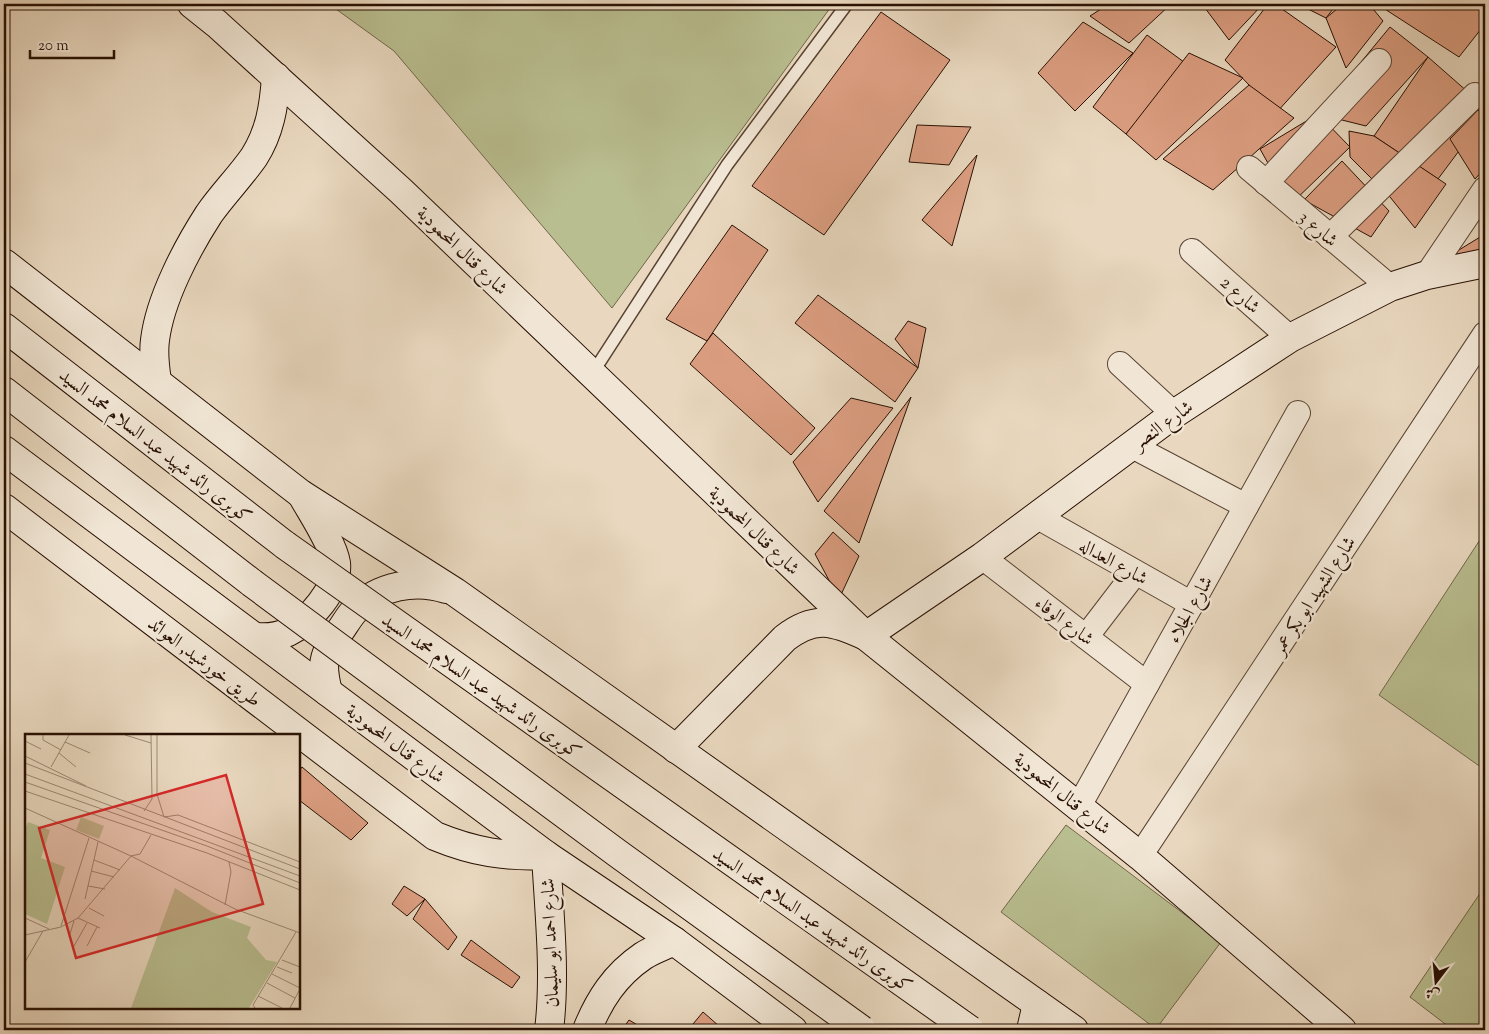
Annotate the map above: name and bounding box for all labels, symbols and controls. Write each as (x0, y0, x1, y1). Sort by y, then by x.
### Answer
scale bar (30, 28, 114, 60)
text: 20 m (38, 36, 69, 57)
street label: شارع قنال المحمودية (409, 201, 513, 302)
street label: شارع 3 (1292, 205, 1343, 255)
street label: شارع 2 (1213, 270, 1265, 321)
street label: كوبرى رائد شهيد عبد السلام محمد السيد (51, 363, 257, 532)
street label: شارع النصر (1126, 395, 1199, 458)
street label: شارع قنال المحمودية (701, 481, 805, 582)
street label: شارع الشهيد ابو بكر عمر (1265, 532, 1364, 663)
street label: شارع العداله (1073, 533, 1152, 593)
street label: شارع الجلاء (1162, 572, 1221, 649)
street label: شارع الوفاء (1028, 591, 1099, 653)
street label: كوبرى رائد شهيد عبد السلام محمد السيد (374, 608, 586, 767)
street label: طريق خورشيد, العوائد (141, 611, 266, 715)
street label: شارع قنال المحمودية (339, 699, 450, 791)
inset map (25, 734, 300, 1009)
street label: شارع قنال المحمودية (1007, 747, 1116, 843)
street label: كوبرى رائد شهيد عبد السلام محمد السيد (705, 842, 917, 1001)
street label: شارع احمد ابو سليمان (536, 878, 567, 1008)
north arrow (1412, 956, 1462, 1006)
text: ش (1423, 981, 1442, 1004)

